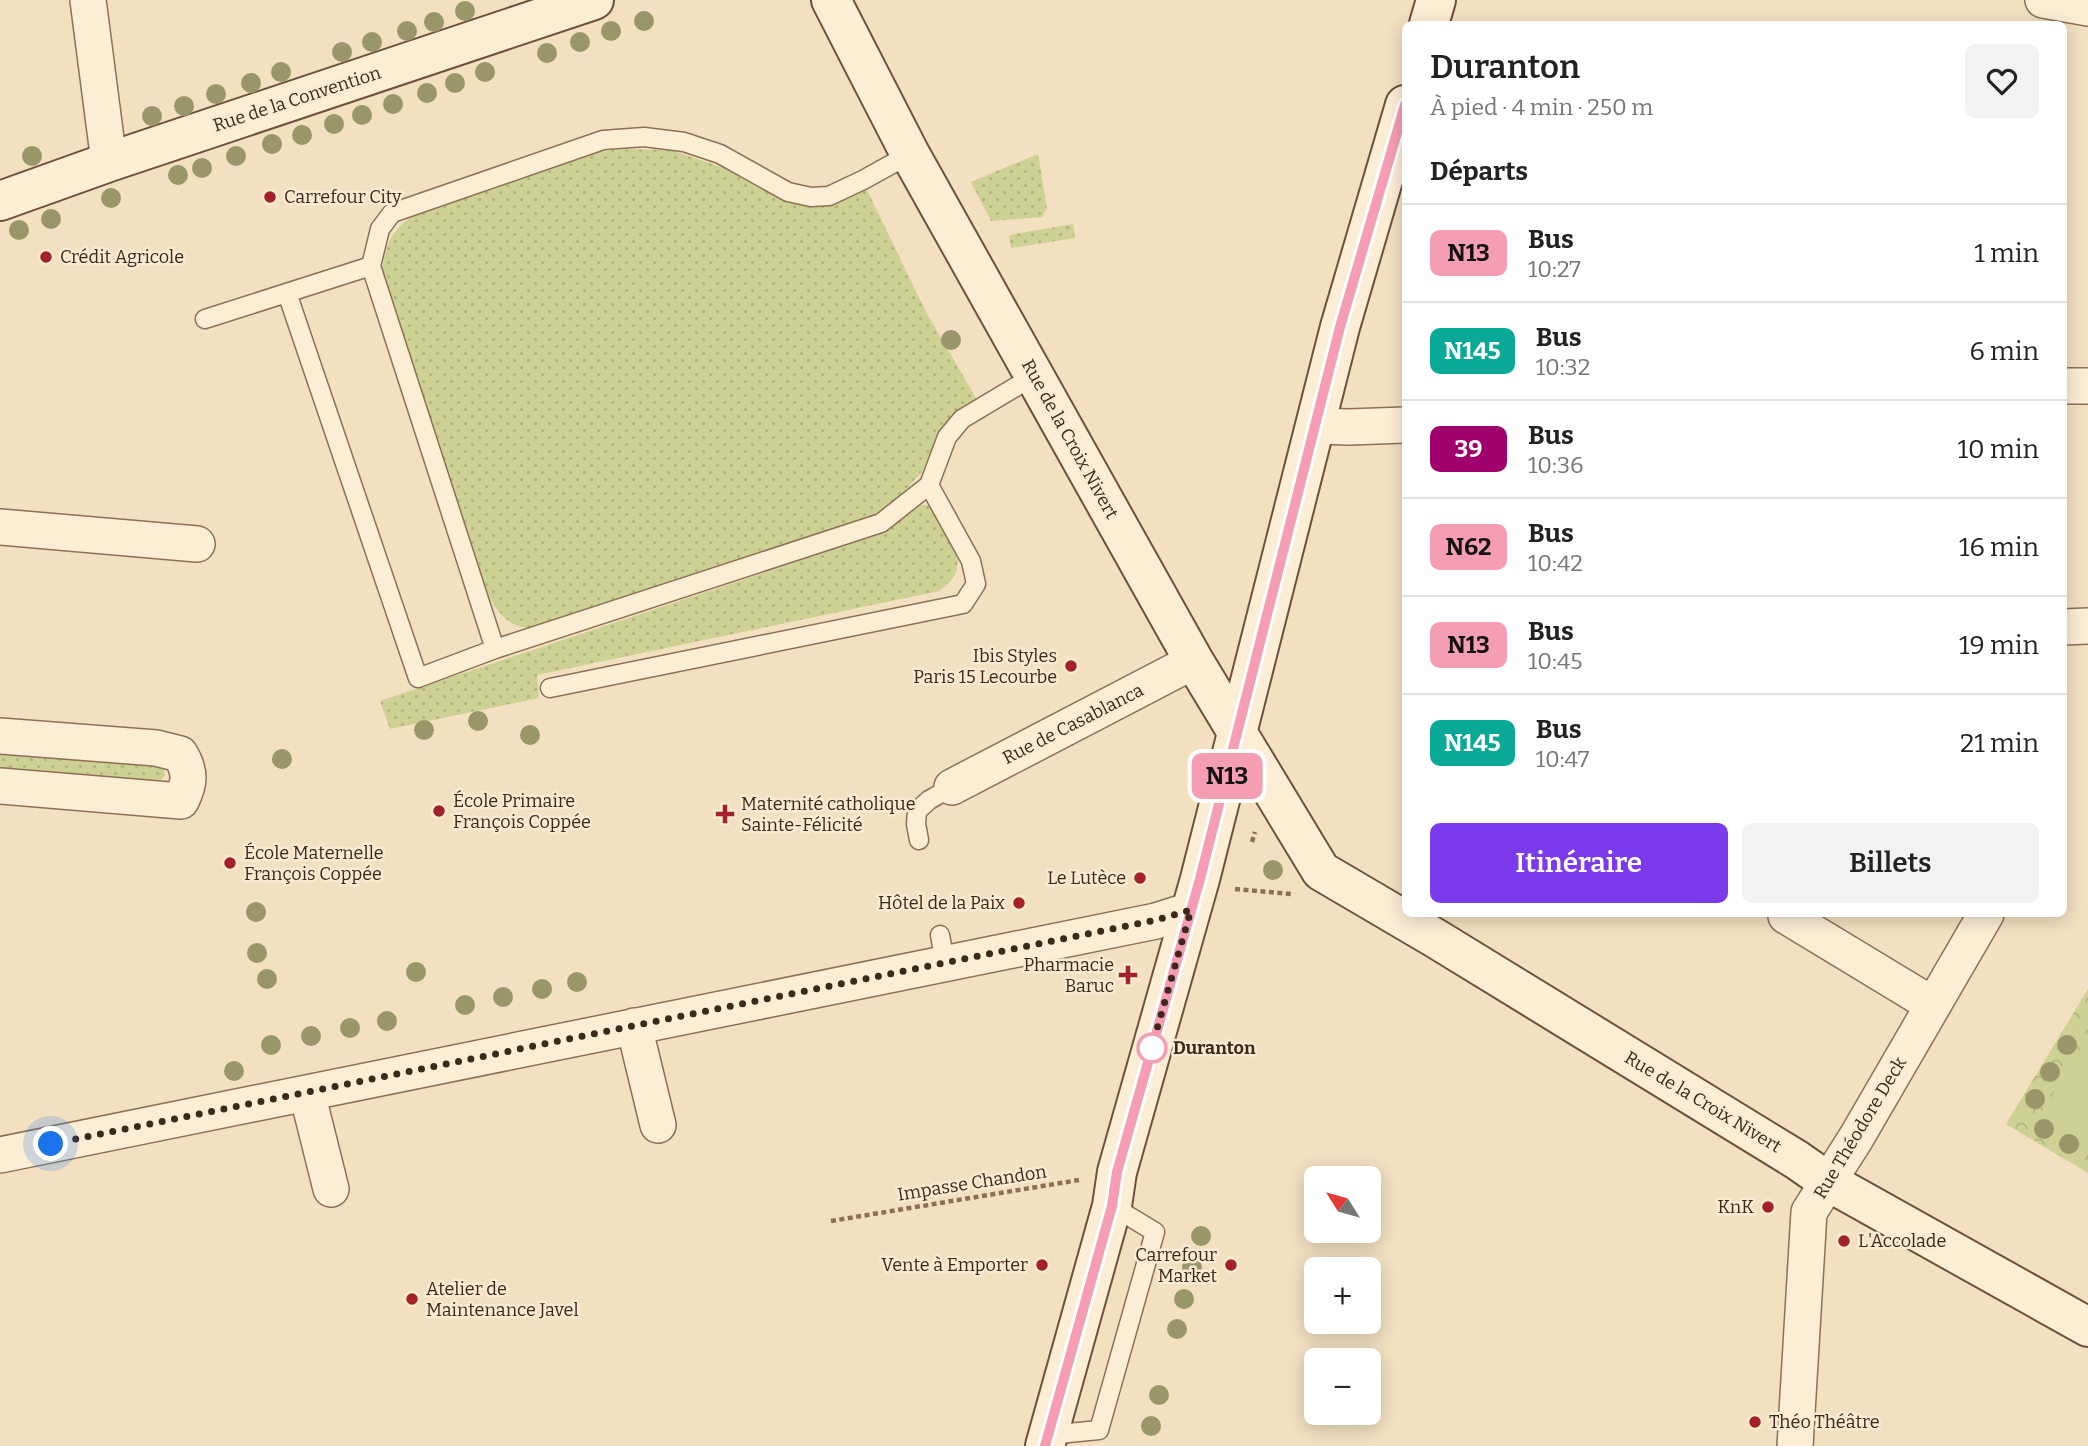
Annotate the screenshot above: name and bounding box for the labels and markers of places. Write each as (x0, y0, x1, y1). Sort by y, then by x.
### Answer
place label: Carrefour City (284, 186, 402, 208)
marker: Carrefour City (262, 189, 278, 205)
place label: Crédit Agricole (60, 246, 184, 268)
marker: Crédit Agricole (38, 249, 54, 265)
place label: Ibis Styles Paris 15 Lecourbe (913, 645, 1057, 688)
marker: Ibis Styles Paris 15 Lecourbe (1063, 658, 1079, 674)
place label: École Primaire François Coppée (453, 789, 591, 833)
place label: Maternité catholique Sainte-Félicité (741, 793, 916, 836)
marker: École Primaire François Coppée (431, 803, 447, 819)
marker: Maternité catholique Sainte-Félicité (715, 804, 735, 824)
place label: École Maternelle François Coppée (244, 841, 384, 885)
marker: École Maternelle François Coppée (222, 855, 238, 871)
place label: Le Lutèce (1047, 867, 1126, 889)
marker: Le Lutèce (1132, 870, 1148, 886)
place label: Hôtel de la Paix (878, 892, 1005, 914)
marker: Hôtel de la Paix (1011, 895, 1027, 911)
place label: Pharmacie Baruc (1024, 954, 1114, 997)
marker: Pharmacie Baruc (1120, 967, 1136, 983)
marker: Duranton (1137, 1033, 1167, 1063)
place label: Duranton (1173, 1037, 1256, 1059)
place label: KnK (1717, 1196, 1754, 1218)
marker: KnK (1760, 1199, 1776, 1215)
place label: L'Accolade (1858, 1230, 1946, 1252)
marker: L'Accolade (1836, 1233, 1852, 1249)
place label: Carrefour Market (1135, 1244, 1217, 1287)
place label: Vente à Emporter (881, 1254, 1028, 1276)
marker: Vente à Emporter (1034, 1257, 1050, 1273)
marker: Carrefour Market (1223, 1257, 1239, 1273)
place label: Atelier de Maintenance Javel (426, 1278, 579, 1321)
marker: Atelier de Maintenance Javel (404, 1291, 420, 1307)
place label: Théo Théâtre (1769, 1411, 1879, 1433)
marker: Théo Théâtre (1747, 1414, 1763, 1430)

